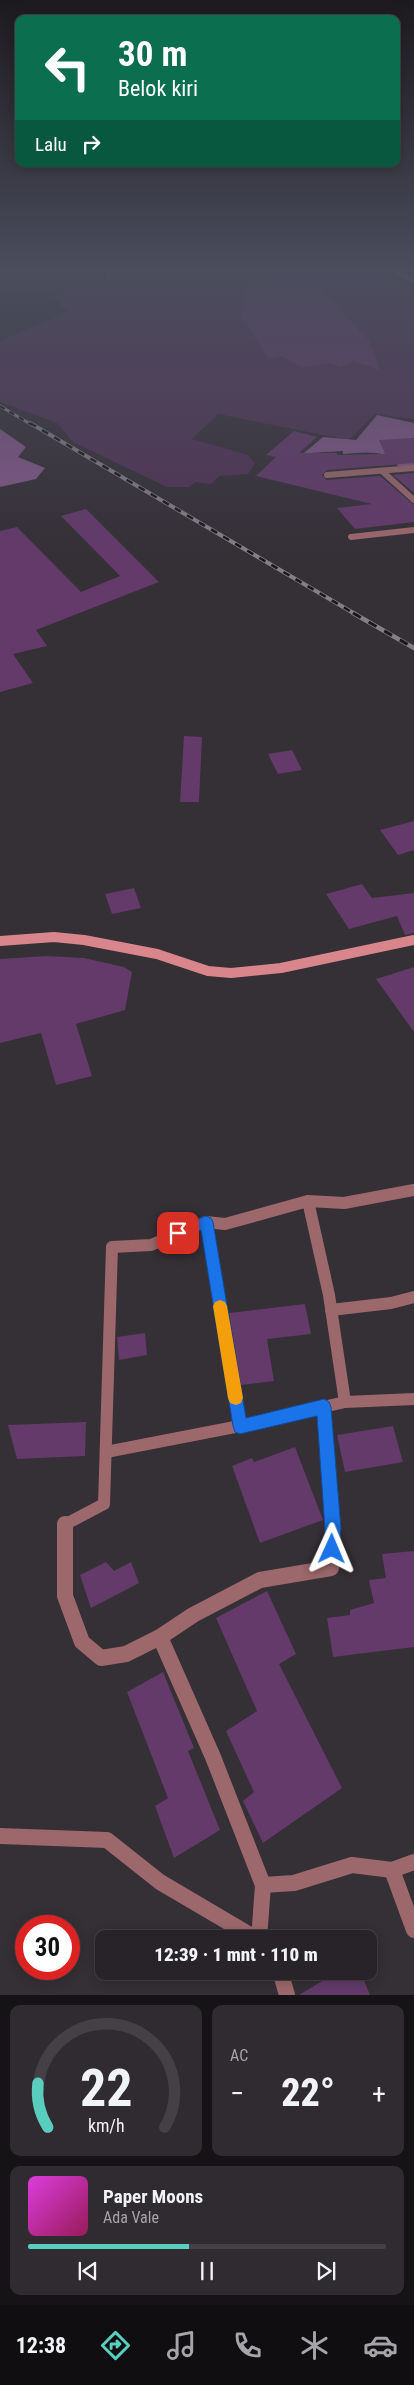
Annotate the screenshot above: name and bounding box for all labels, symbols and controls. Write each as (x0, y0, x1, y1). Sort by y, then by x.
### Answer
text: 30 m (118, 34, 187, 75)
icon: left (35, 35, 100, 100)
text: Belok kiri (118, 76, 198, 101)
icon: right (77, 130, 105, 158)
text: Lalu (35, 133, 67, 156)
pin (157, 1212, 199, 1254)
icon: arrive (164, 1219, 192, 1247)
position arrow (305, 1522, 357, 1574)
speed limit sign: 30 (15, 1915, 80, 1980)
text: 12:39 · 1 mnt · 110 m (154, 1943, 318, 1966)
text: AC (230, 2046, 248, 2065)
text: 22 (80, 2058, 132, 2119)
text: 22° (281, 2071, 335, 2115)
text: − (230, 2077, 244, 2110)
text: + (372, 2077, 386, 2110)
text: km/h (88, 2115, 124, 2136)
text: Paper Moons (103, 2185, 203, 2208)
text: Ada Vale (103, 2208, 159, 2227)
icon: previous (74, 2257, 102, 2285)
icon: pause (193, 2257, 221, 2285)
icon: next (312, 2257, 340, 2285)
icon: directions (98, 2328, 133, 2363)
icon: music (164, 2328, 199, 2363)
icon: phone (230, 2328, 265, 2363)
icon: climate (297, 2328, 332, 2363)
icon: car (363, 2328, 398, 2363)
text: 12:38 (16, 2333, 66, 2358)

